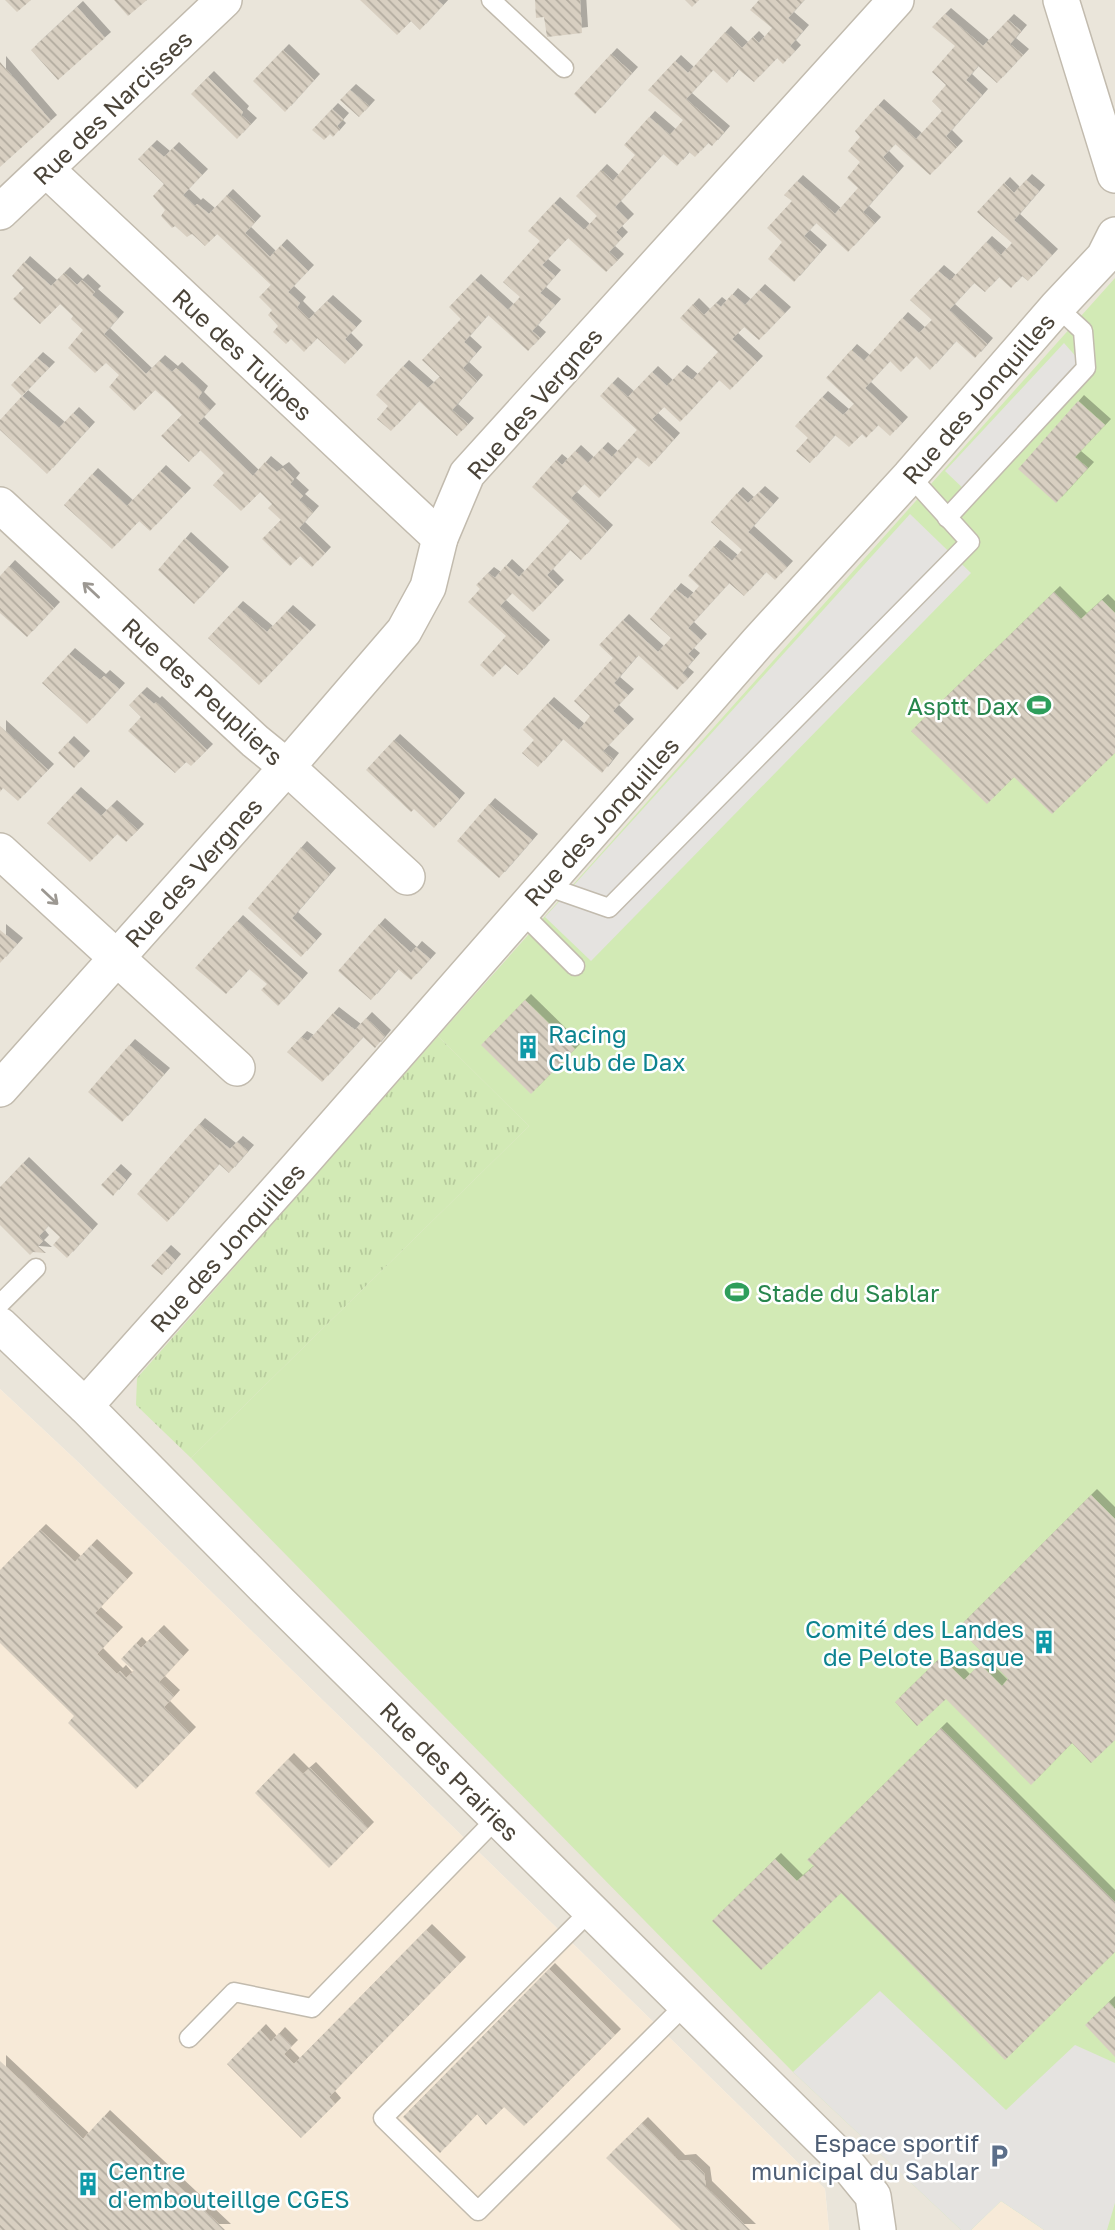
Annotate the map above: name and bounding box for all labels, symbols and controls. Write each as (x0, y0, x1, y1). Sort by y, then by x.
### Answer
street label: Rue des Narcisses (26, 24, 198, 190)
street label: Rue des Tulipes (167, 282, 319, 426)
street label: Rue des Jonquilles (896, 306, 1060, 490)
street label: Rue des Vergnes (460, 321, 608, 485)
one-way arrow (83, 581, 100, 598)
street label: Rue des Peupliers (117, 611, 289, 771)
place label: Asptt Dax (907, 691, 1019, 720)
sports icon: Asptt Dax (1025, 691, 1053, 719)
street label: Rue des Jonquilles (517, 730, 685, 912)
street label: Rue des Vergnes (118, 791, 268, 953)
one-way arrow (41, 889, 58, 906)
place label: Racing Club de Dax (548, 1019, 686, 1076)
building icon: Racing Club de Dax (514, 1033, 542, 1061)
street label: Rue des Jonquilles (143, 1156, 311, 1338)
sports icon: Stade du Sablar (723, 1278, 751, 1306)
place label: Stade du Sablar (757, 1278, 939, 1307)
place label: Comité des Landes de Pelote Basque (805, 1614, 1024, 1671)
building icon: Comité des Landes de Pelote Basque (1030, 1628, 1058, 1656)
street label: Rue des Prairies (374, 1695, 526, 1847)
place label: Espace sportif municipal du Sablar (751, 2128, 979, 2185)
parking icon: Espace sportif municipal du Sablar (985, 2142, 1013, 2170)
place label: Centre d'embouteillge CGES (108, 2156, 350, 2213)
building icon: Centre d'embouteillge CGES (74, 2170, 102, 2198)

